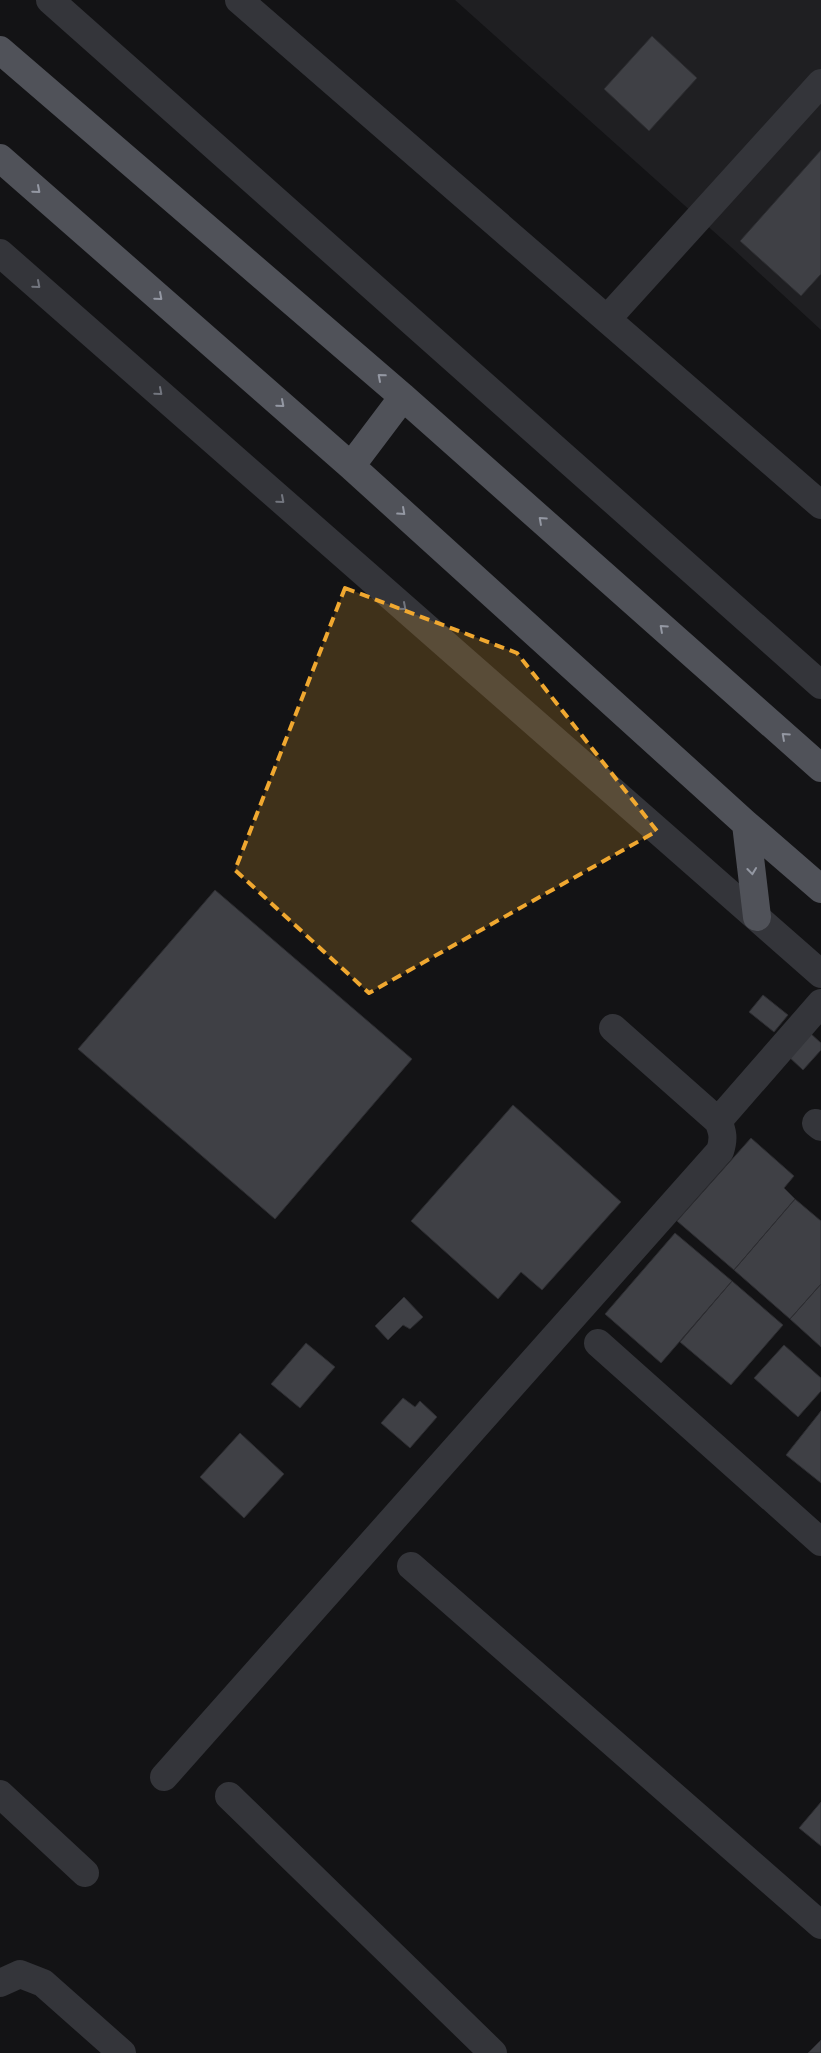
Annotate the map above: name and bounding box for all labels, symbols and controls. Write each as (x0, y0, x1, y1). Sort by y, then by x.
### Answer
one-way arrow (31, 184, 40, 193)
one-way arrow (31, 280, 40, 289)
one-way arrow (153, 292, 162, 301)
one-way arrow (378, 375, 387, 383)
one-way arrow (153, 387, 162, 396)
one-way arrow (275, 399, 284, 407)
one-way arrow (275, 494, 284, 502)
one-way arrow (397, 507, 406, 516)
one-way arrow (538, 517, 547, 526)
one-way arrow (397, 601, 406, 610)
one-way arrow (660, 625, 669, 634)
one-way arrow (781, 733, 790, 742)
one-way arrow (746, 867, 757, 875)

